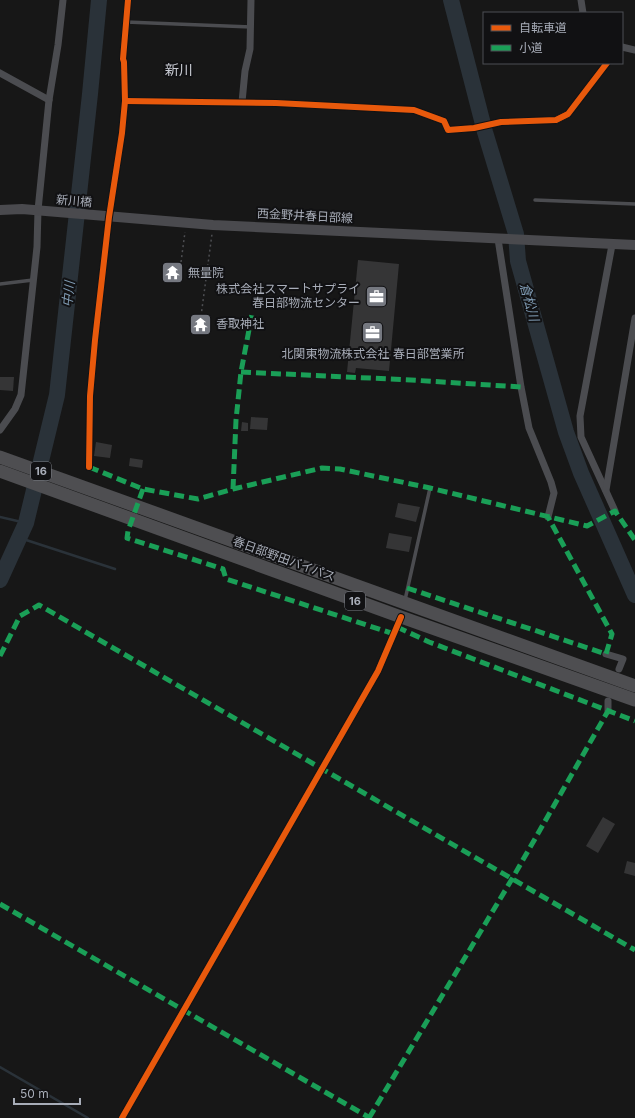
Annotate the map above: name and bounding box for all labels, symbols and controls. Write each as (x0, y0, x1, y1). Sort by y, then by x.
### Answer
legend (483, 12, 623, 64)
text: 自転車道 (519, 20, 567, 35)
text: 小道 (519, 40, 543, 55)
district label: 新川 (165, 61, 193, 78)
street label: 新川橋 (55, 191, 93, 210)
street label: 西金野井春日部線 (257, 205, 353, 226)
temple icon: 無量院 (160, 260, 186, 286)
place label: 無量院 (188, 265, 224, 280)
water label: 中川 (59, 278, 78, 308)
place label: 株式会社スマートサプライ 春日部物流センター (216, 281, 360, 310)
water label: 倉松川 (517, 281, 543, 325)
office icon: 株式会社スマートサプライ 春日部物流センター (363, 283, 389, 309)
temple icon: 香取神社 (188, 311, 214, 337)
place label: 香取神社 (216, 316, 264, 331)
office icon: 北関東物流株式会社 春日部営業所 (360, 320, 386, 346)
place label: 北関東物流株式会社 春日部営業所 (281, 346, 465, 361)
road number: 16 (31, 462, 51, 480)
street label: 春日部野田バイパス (231, 533, 337, 584)
road number: 16 (345, 592, 365, 610)
scale bar (14, 1080, 80, 1106)
text: 50 m (20, 1086, 49, 1101)

